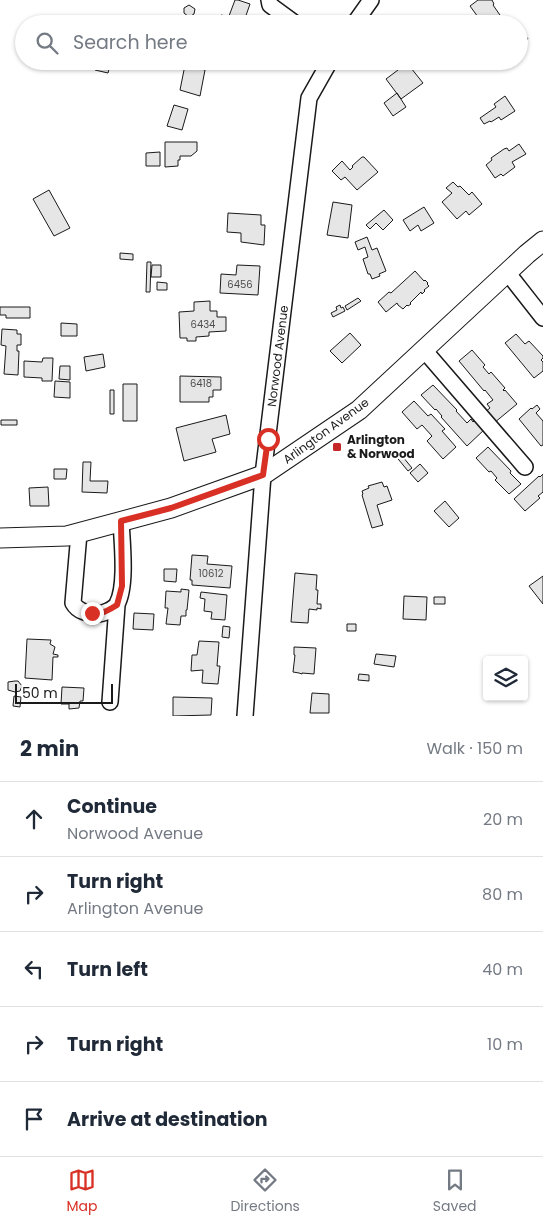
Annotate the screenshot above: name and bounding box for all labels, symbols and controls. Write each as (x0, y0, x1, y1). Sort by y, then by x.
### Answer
search box (15, 15, 528, 70)
icon: search (33, 29, 61, 57)
text: Search here (73, 29, 187, 56)
house number: 6456 (227, 277, 253, 292)
street label: Norwood Avenue (263, 304, 292, 408)
house number: 6434 (191, 317, 215, 332)
house number: 6418 (190, 376, 212, 391)
street label: Arlington Avenue (279, 394, 372, 468)
route start (257, 428, 280, 451)
place label: Arlington & Norwood (347, 431, 415, 462)
marker: Arlington & Norwood (331, 441, 343, 453)
house number: 10612 (199, 566, 224, 581)
route end (81, 602, 104, 625)
map controls (483, 656, 528, 701)
button: layers (483, 656, 528, 701)
scale bar (15, 681, 112, 704)
text: 50 m (22, 683, 58, 703)
text: 2 min (20, 734, 79, 763)
text: Walk · 150 m (426, 737, 523, 760)
text: Continue (67, 793, 157, 820)
icon: ahead (20, 805, 48, 833)
text: 20 m (483, 808, 523, 831)
text: Norwood Avenue (67, 822, 203, 845)
text: Turn right (67, 868, 163, 895)
icon: right (20, 880, 48, 908)
text: 80 m (482, 883, 523, 906)
text: Arlington Avenue (67, 897, 203, 920)
icon: left (20, 955, 48, 983)
text: Turn left (67, 956, 148, 983)
text: 40 m (482, 958, 523, 981)
icon: right (20, 1030, 48, 1058)
text: Turn right (67, 1031, 163, 1058)
text: 10 m (487, 1033, 523, 1056)
icon: arrive (20, 1105, 48, 1133)
text: Arrive at destination (67, 1106, 268, 1133)
tab: Map (66, 1166, 97, 1217)
tab: Directions (230, 1166, 300, 1217)
tab: Saved (433, 1166, 477, 1217)

